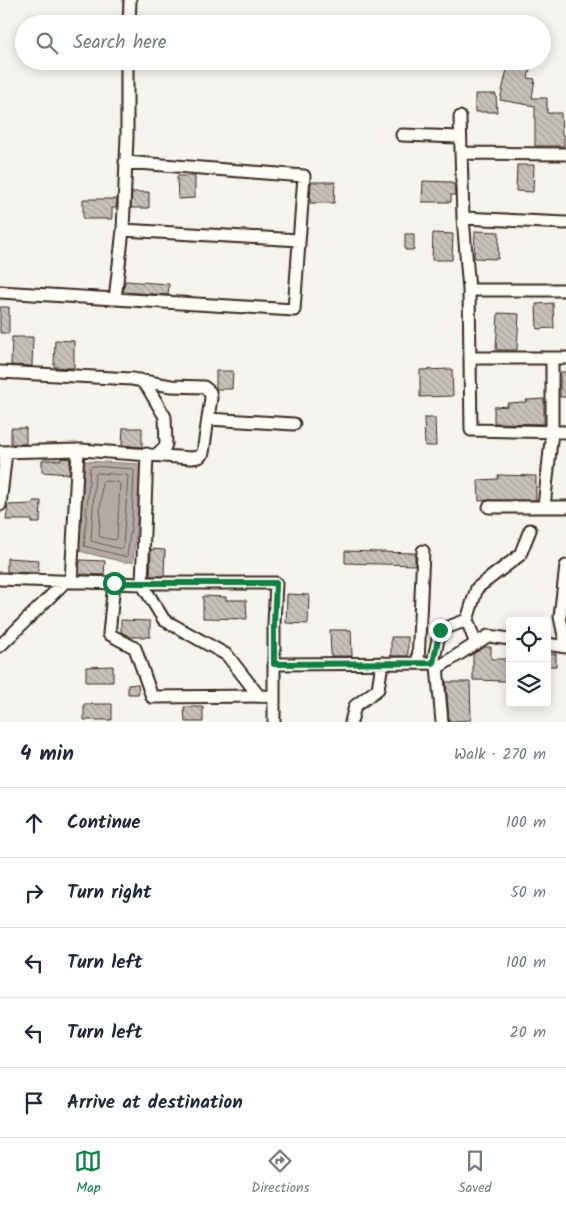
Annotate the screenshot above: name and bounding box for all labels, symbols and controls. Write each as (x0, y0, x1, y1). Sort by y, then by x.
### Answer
search box (15, 15, 551, 70)
text: Search here (73, 28, 167, 58)
icon: search (33, 29, 61, 57)
route start (103, 572, 126, 595)
map controls (506, 617, 551, 707)
button: locate (506, 617, 551, 662)
route end (429, 619, 452, 642)
button: layers (506, 662, 551, 707)
text: 4 min (20, 738, 74, 771)
text: Walk · 270 m (454, 742, 546, 767)
text: Continue (67, 808, 140, 838)
icon: ahead (20, 809, 48, 837)
text: 100 m (506, 810, 546, 835)
text: Turn right (67, 878, 152, 908)
icon: right (20, 879, 48, 907)
text: 50 m (510, 880, 546, 905)
text: Turn left (67, 948, 142, 978)
icon: left (20, 949, 48, 977)
text: 100 m (506, 950, 546, 975)
text: Turn left (67, 1018, 142, 1048)
icon: left (20, 1019, 48, 1047)
text: 20 m (510, 1020, 546, 1045)
text: Arrive at destination (67, 1088, 243, 1118)
icon: arrive (20, 1089, 48, 1117)
tab: Map (74, 1147, 102, 1199)
tab: Directions (251, 1147, 309, 1199)
tab: Saved (458, 1147, 492, 1199)

